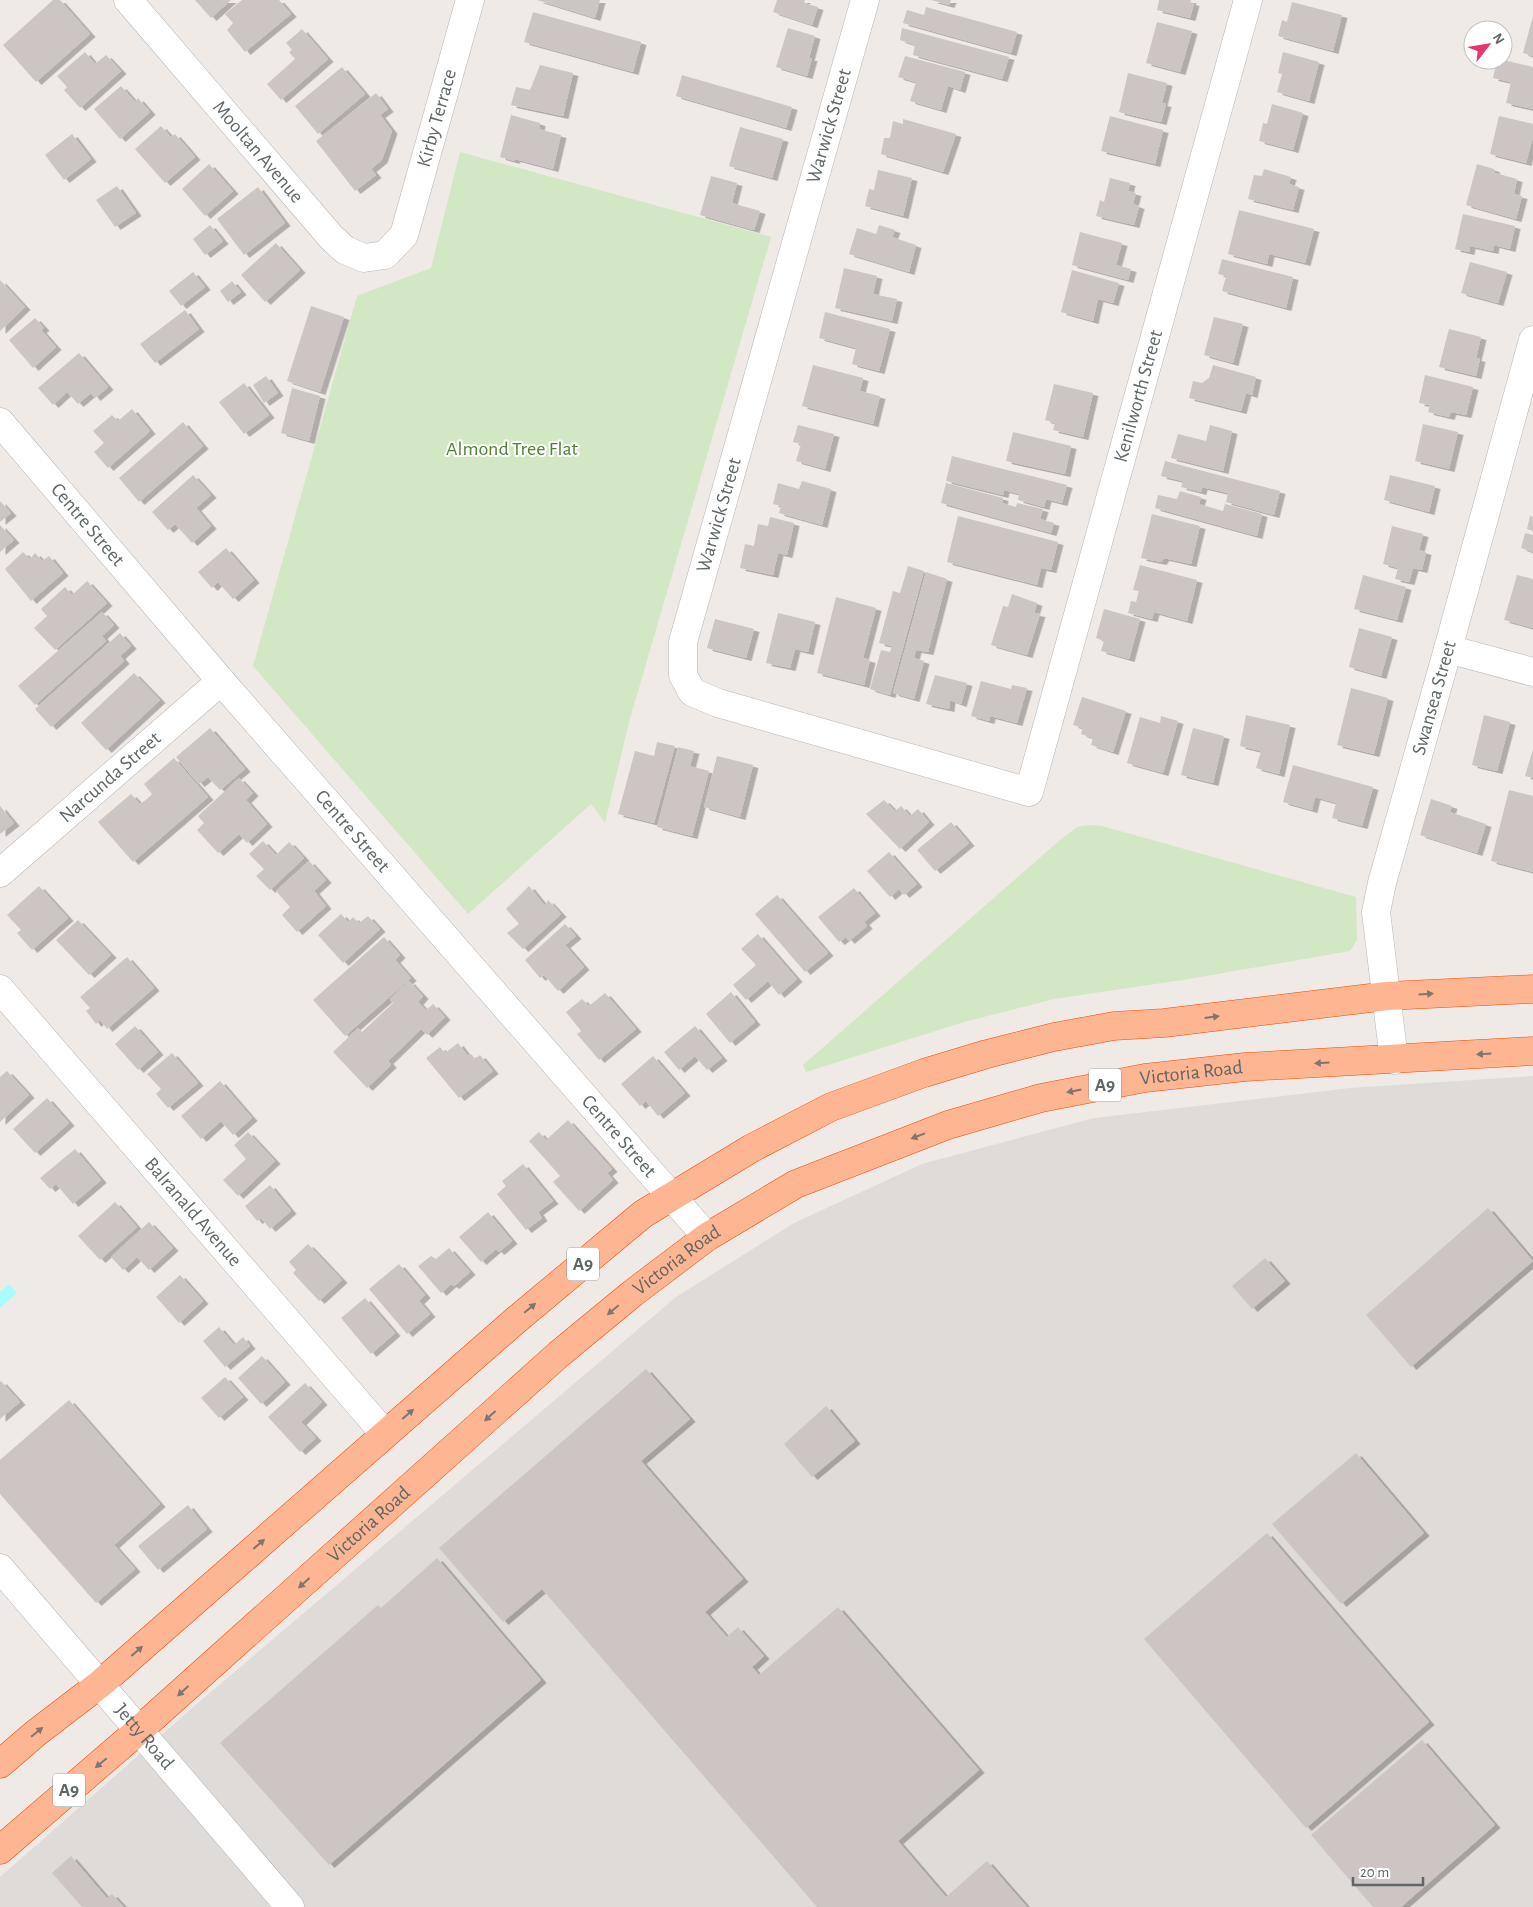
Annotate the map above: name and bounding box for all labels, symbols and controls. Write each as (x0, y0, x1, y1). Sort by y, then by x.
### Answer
north arrow (1463, 20, 1513, 70)
text: N (1490, 31, 1507, 47)
street label: Warwick Street (803, 66, 855, 185)
street label: Kirby Terrace (414, 67, 460, 169)
street label: Mooltan Avenue (209, 97, 307, 207)
street label: Kenilworth Street (1111, 327, 1166, 464)
park label: Almond Tree Flat (446, 439, 579, 459)
street label: Warwick Street (693, 455, 745, 574)
street label: Centre Street (47, 479, 129, 570)
street label: Swansea Street (1409, 638, 1460, 757)
street label: Narcunda Street (56, 728, 165, 826)
street label: Centre Street (311, 786, 394, 877)
one-way arrow (1418, 990, 1434, 998)
one-way arrow (1205, 1013, 1221, 1021)
one-way arrow (1476, 1050, 1492, 1058)
street label: Victoria Road (1139, 1057, 1244, 1088)
one-way arrow (1314, 1060, 1330, 1068)
road number: A9 (1089, 1068, 1121, 1102)
one-way arrow (1066, 1088, 1082, 1096)
street label: Centre Street (578, 1091, 660, 1182)
one-way arrow (910, 1132, 925, 1140)
street label: Balranald Avenue (141, 1154, 245, 1270)
street label: Victoria Road (629, 1221, 724, 1299)
road number: A9 (567, 1248, 599, 1280)
one-way arrow (524, 1302, 537, 1313)
one-way arrow (607, 1304, 620, 1315)
one-way arrow (401, 1409, 414, 1420)
one-way arrow (485, 1410, 497, 1422)
street label: Victoria Road (324, 1482, 414, 1566)
one-way arrow (253, 1539, 266, 1550)
one-way arrow (298, 1577, 310, 1589)
one-way arrow (130, 1646, 143, 1657)
one-way arrow (177, 1685, 189, 1697)
street label: Jetty Road (111, 1700, 178, 1773)
one-way arrow (30, 1727, 43, 1738)
one-way arrow (95, 1757, 108, 1768)
road number: A9 (53, 1774, 85, 1806)
scale bar (1353, 1854, 1423, 1886)
text: 20 m (1360, 1865, 1389, 1880)

